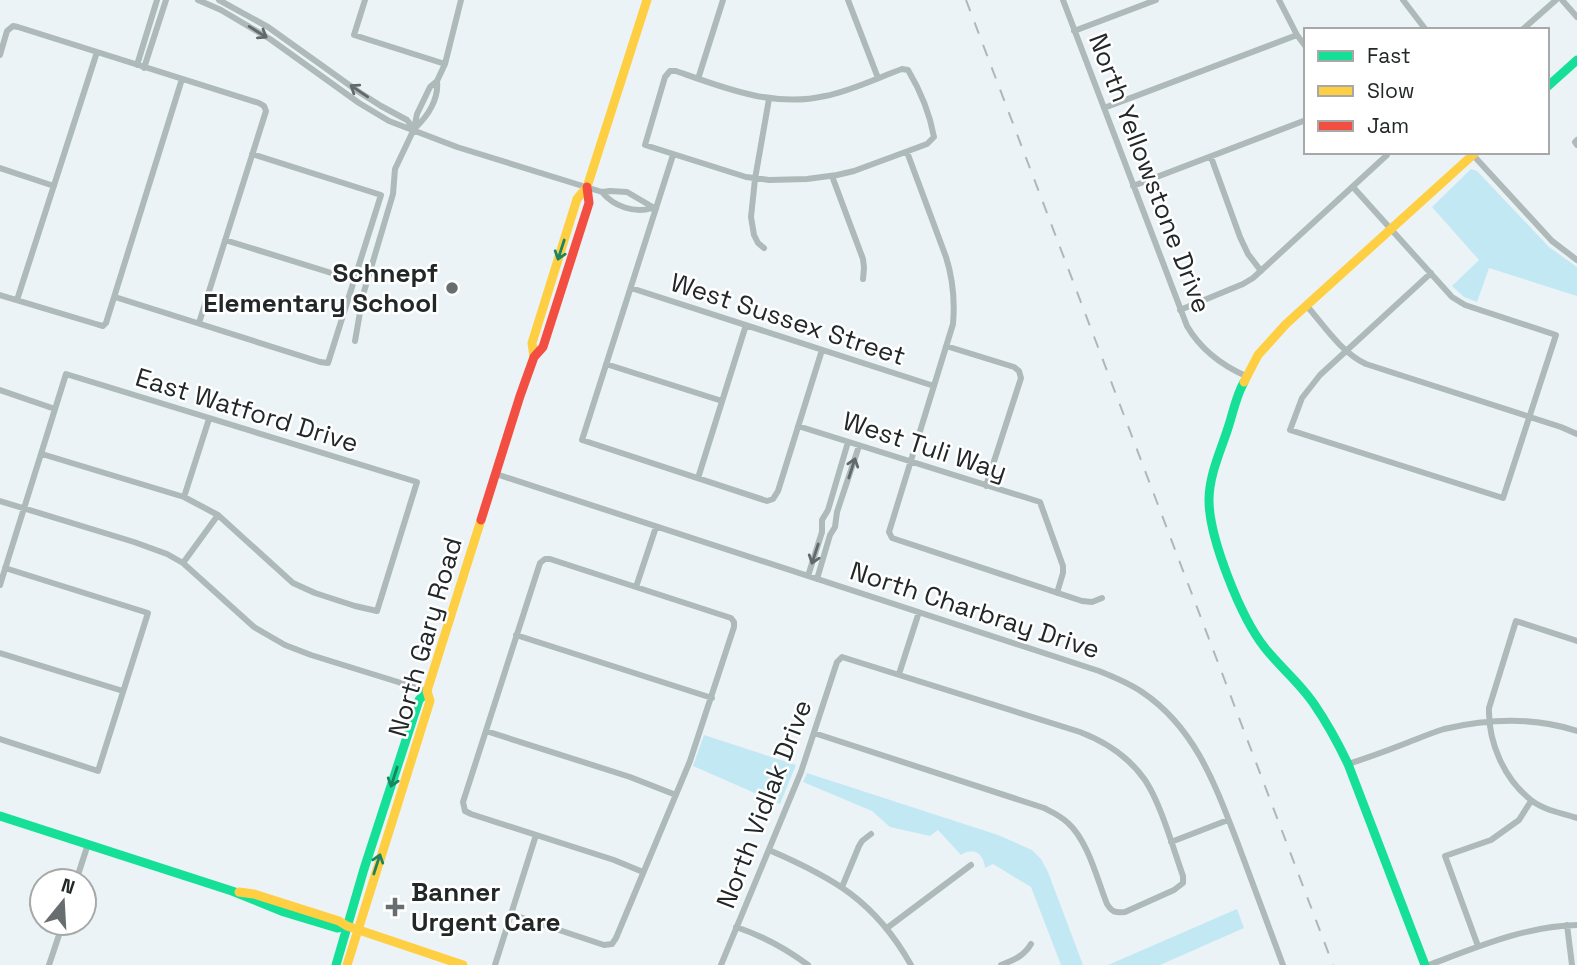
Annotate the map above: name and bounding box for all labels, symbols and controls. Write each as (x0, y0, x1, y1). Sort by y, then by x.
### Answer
one-way arrow (248, 25, 268, 39)
street label: North Yellowstone Drive (1081, 28, 1219, 318)
legend (1304, 28, 1549, 154)
text: Fast (1367, 42, 1411, 69)
text: Slow (1367, 77, 1415, 104)
one-way arrow (350, 84, 369, 98)
text: Jam (1367, 112, 1409, 139)
one-way arrow (554, 238, 567, 260)
place label: Schnepf Elementary School (203, 256, 438, 320)
street label: West Sussex Street (666, 265, 910, 373)
marker: Schnepf Elementary School (444, 280, 460, 296)
street label: East Watford Drive (132, 360, 362, 460)
street label: West Tuli Way (839, 403, 1011, 489)
one-way arrow (846, 457, 859, 479)
street label: North Gary Road (380, 533, 470, 741)
one-way arrow (807, 542, 820, 564)
street label: North Charbray Drive (846, 554, 1104, 666)
street label: North Vidlak Drive (709, 695, 819, 913)
one-way arrow (387, 765, 399, 787)
one-way arrow (372, 854, 384, 876)
north arrow (28, 867, 98, 937)
text: N (58, 872, 78, 900)
place label: Banner Urgent Care (411, 875, 561, 939)
marker: Banner Urgent Care (385, 897, 405, 917)

